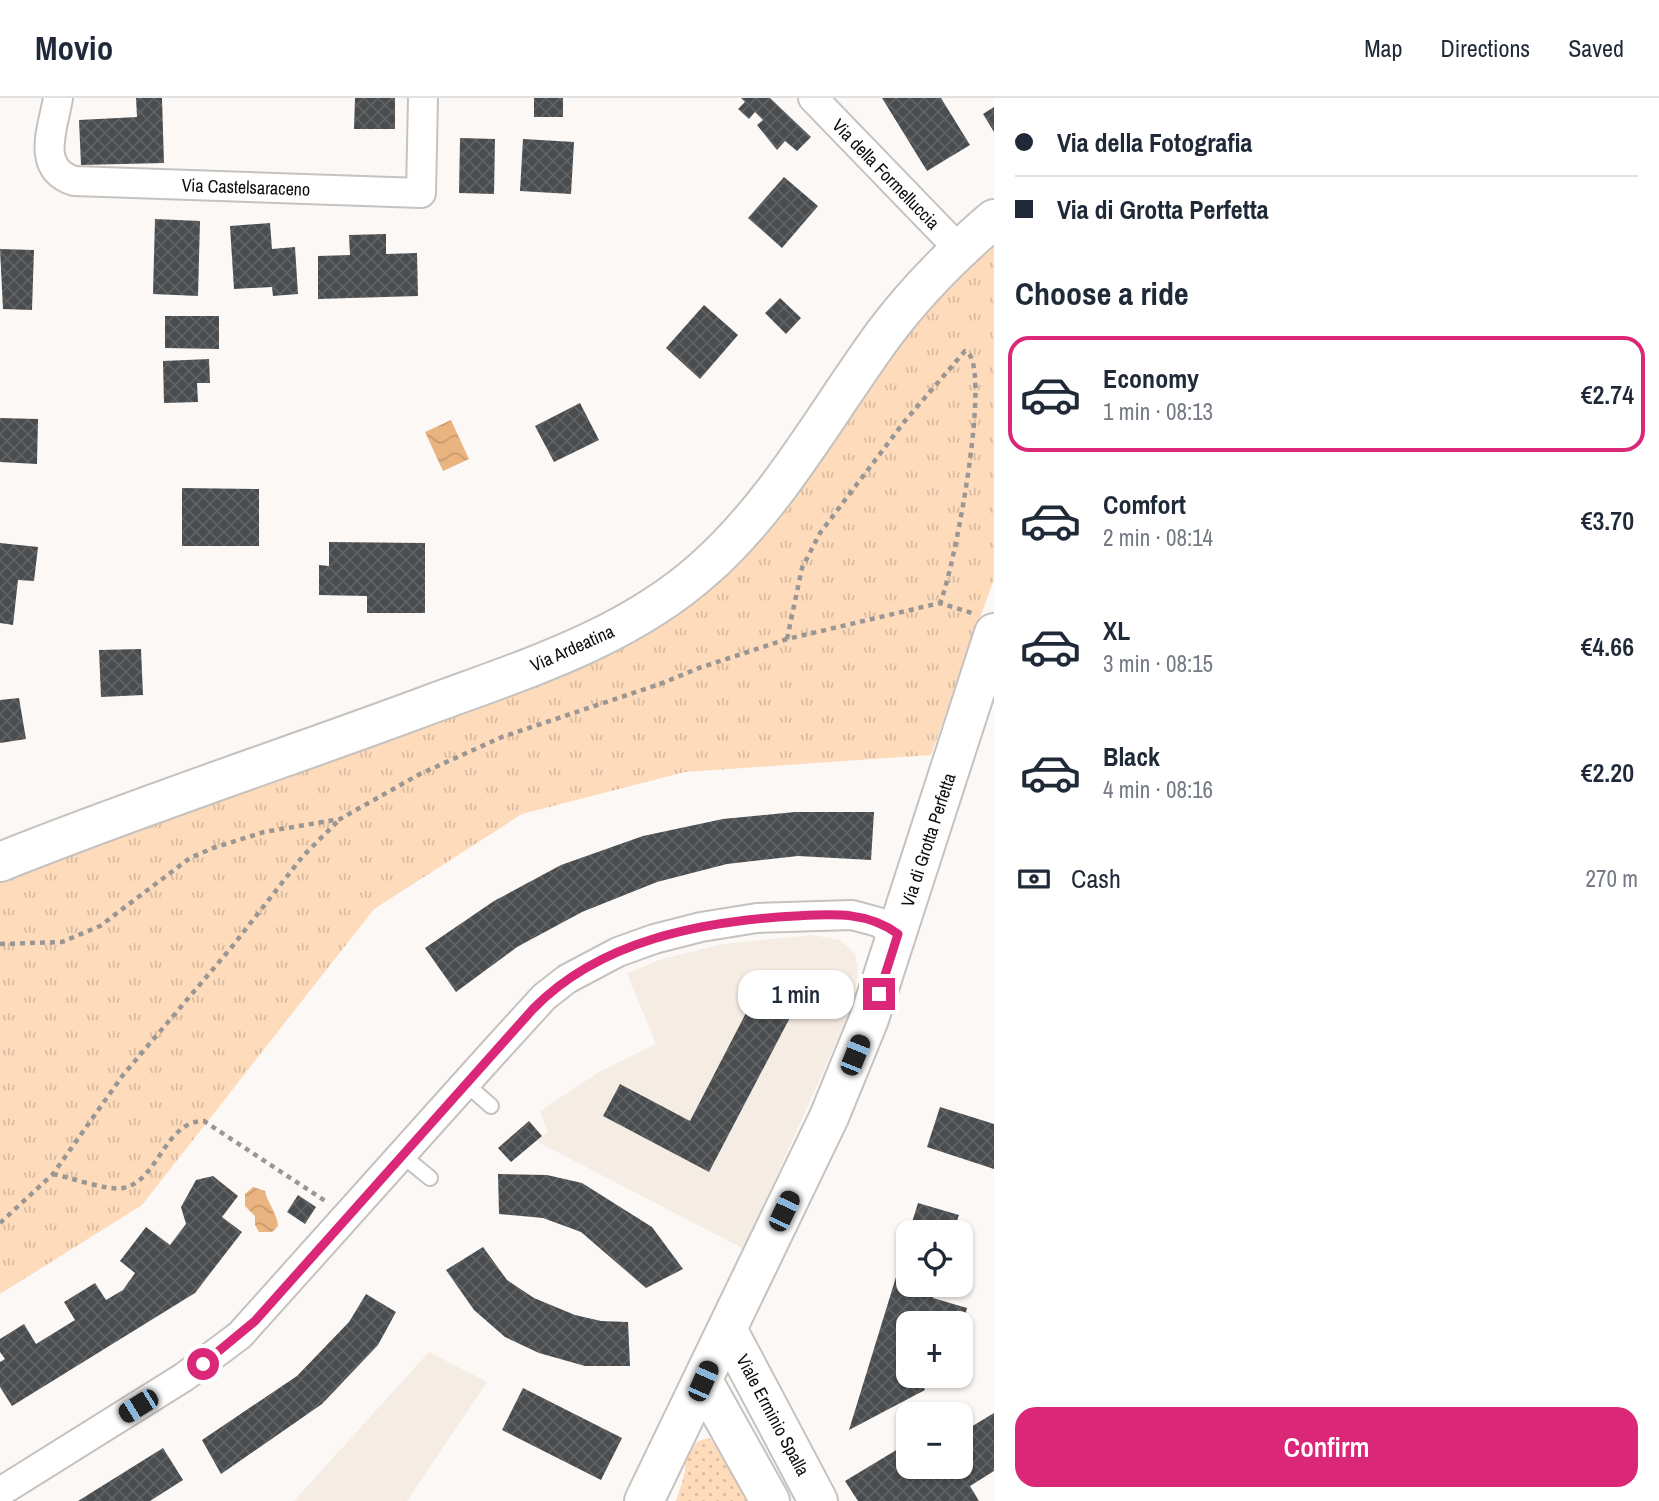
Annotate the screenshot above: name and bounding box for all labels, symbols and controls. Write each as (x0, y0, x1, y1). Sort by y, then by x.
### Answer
text: Movio (35, 26, 113, 70)
text: Map (1364, 32, 1402, 64)
text: Directions (1440, 32, 1530, 64)
text: Saved (1568, 32, 1624, 64)
street label: Via della Formelluccia (827, 113, 945, 235)
text: Via della Fotografia (1057, 125, 1252, 160)
street label: Via Castelsaraceno (181, 172, 311, 202)
text: Via di Grotta Perfetta (1057, 192, 1269, 227)
text: Choose a ride (1015, 272, 1189, 315)
text: Economy (1103, 361, 1199, 396)
icon: car (1019, 363, 1082, 426)
text: €2.74 (1581, 377, 1634, 412)
text: 1 min · 08:13 (1103, 396, 1213, 427)
text: Comfort (1103, 487, 1186, 522)
icon: car (1019, 489, 1082, 552)
text: €3.70 (1581, 503, 1634, 538)
text: 2 min · 08:14 (1103, 522, 1213, 553)
text: XL (1103, 613, 1130, 648)
icon: car (1019, 615, 1082, 678)
street label: Via Ardeatina (526, 618, 618, 678)
text: €4.66 (1581, 629, 1634, 664)
text: 3 min · 08:15 (1103, 648, 1213, 679)
text: Black (1103, 739, 1160, 774)
icon: car (1019, 741, 1082, 804)
text: €2.20 (1581, 755, 1634, 790)
street label: Via di Grotta Perfetta (895, 770, 961, 910)
text: 4 min · 08:16 (1103, 774, 1213, 805)
icon: cash (1015, 860, 1053, 898)
text: Cash (1071, 861, 1121, 896)
text: 270 m (1586, 863, 1638, 894)
callout: 1 min (739, 970, 854, 1018)
route end (863, 978, 895, 1010)
text: 1 min (772, 979, 820, 1010)
car (838, 1032, 873, 1078)
car (766, 1188, 803, 1234)
map controls (896, 1220, 973, 1479)
button: locate (896, 1220, 973, 1297)
button: + (896, 1311, 973, 1388)
route start (187, 1348, 219, 1380)
street label: Viale Erminio Spalla (730, 1350, 816, 1480)
car (685, 1358, 722, 1404)
car (115, 1386, 162, 1426)
button: − (896, 1402, 973, 1479)
button: Confirm (1015, 1407, 1638, 1487)

